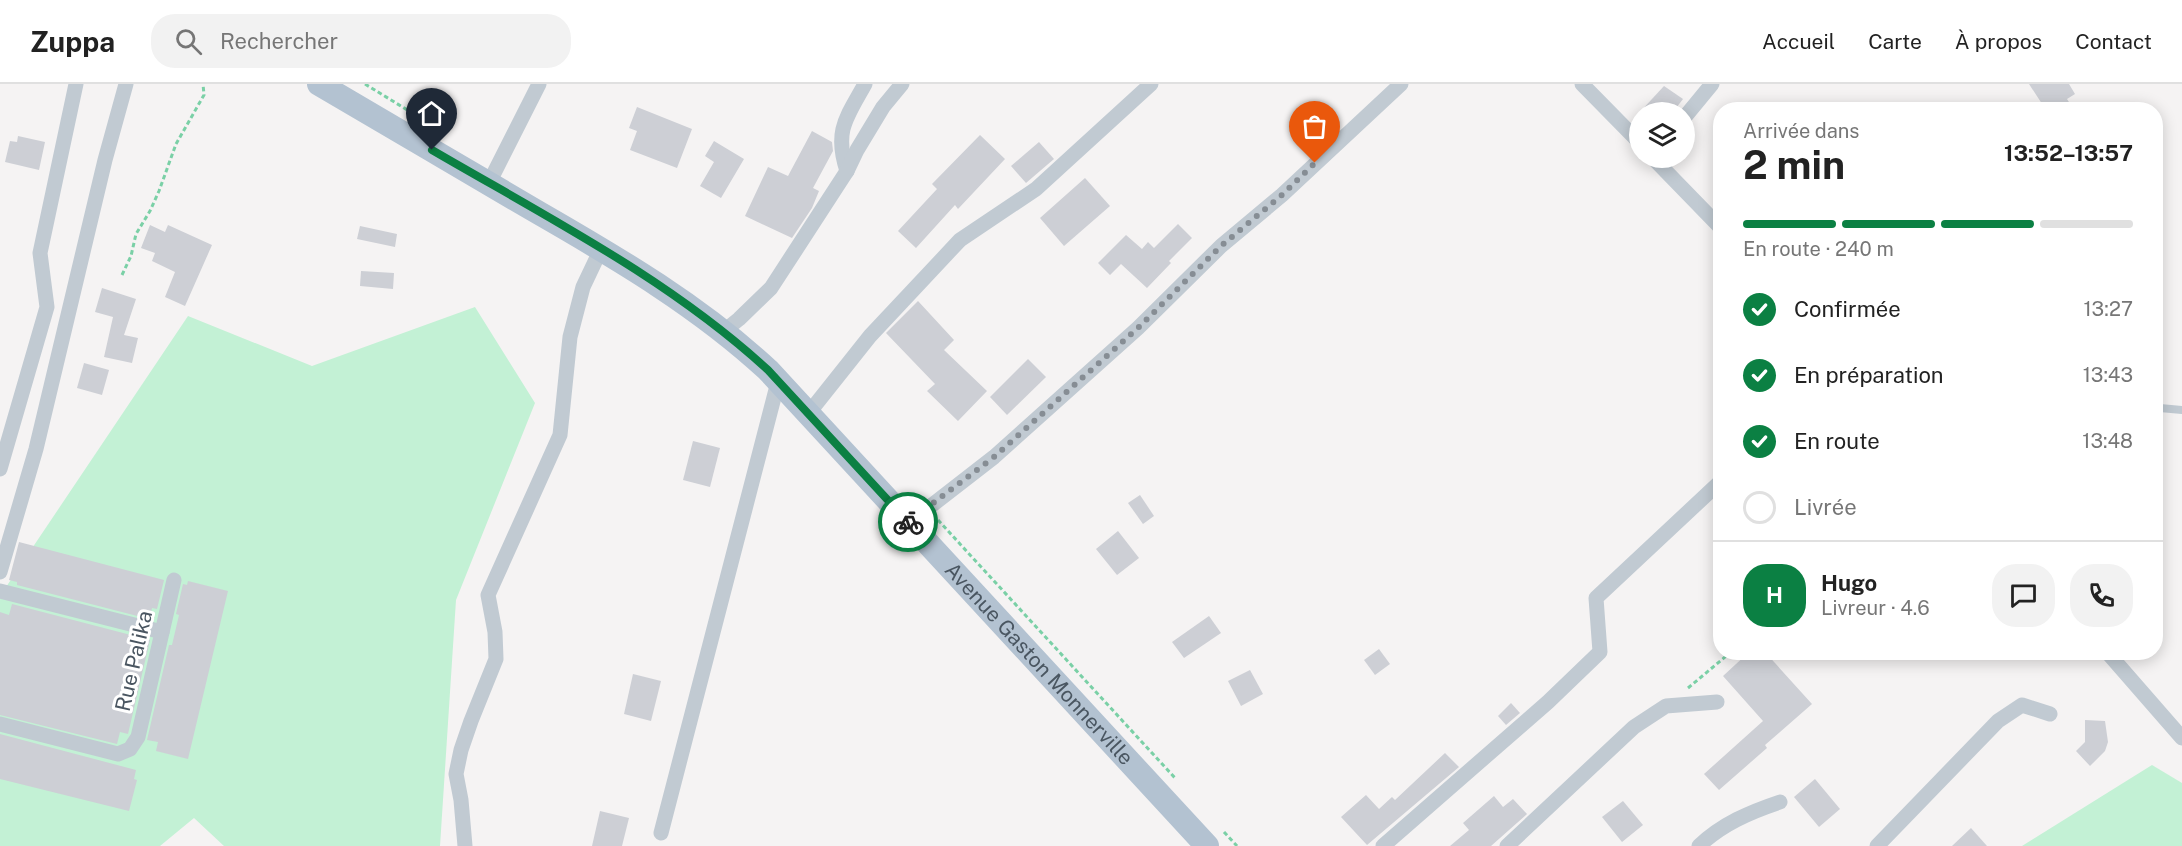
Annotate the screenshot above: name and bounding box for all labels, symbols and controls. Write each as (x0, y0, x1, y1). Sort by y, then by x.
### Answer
search box (151, 14, 571, 68)
text: Zuppa (30, 25, 115, 58)
icon: search (172, 25, 205, 58)
text: Rechercher (220, 28, 338, 54)
text: Accueil (1762, 29, 1835, 54)
text: Carte (1868, 29, 1922, 54)
text: À propos (1955, 29, 2042, 54)
text: Contact (2075, 29, 2152, 54)
pin (406, 88, 457, 150)
icon: home (415, 97, 448, 130)
pin (1289, 101, 1340, 163)
map controls (1629, 102, 1695, 168)
button: layers (1629, 102, 1695, 168)
icon: bag (1298, 110, 1331, 143)
text: Arrivée dans (1743, 119, 1859, 143)
text: 13:52–13:57 (2004, 140, 2133, 166)
text: 2 min (1743, 142, 1845, 188)
text: En route · 240 m (1743, 237, 1894, 261)
icon: check (1743, 293, 1776, 326)
text: Confirmée (1794, 296, 1901, 322)
text: 13:27 (2083, 297, 2133, 321)
icon: check (1743, 359, 1776, 392)
text: En préparation (1794, 362, 1944, 388)
text: 13:43 (2083, 363, 2133, 387)
icon: check (1743, 425, 1776, 458)
text: En route (1794, 428, 1880, 454)
text: 13:48 (2082, 429, 2133, 453)
courier (878, 492, 938, 552)
text: Livrée (1794, 494, 1857, 520)
icon: bike (892, 506, 925, 539)
street label: Avenue Gaston Monnerville (940, 557, 1139, 770)
button: chat (1992, 564, 2055, 627)
button: phone (2070, 564, 2133, 627)
text: Hugo (1821, 570, 1877, 596)
text: H (1766, 582, 1783, 608)
text: Livreur · 4.6 (1821, 596, 1930, 620)
street label: Rue Palika (110, 608, 157, 714)

